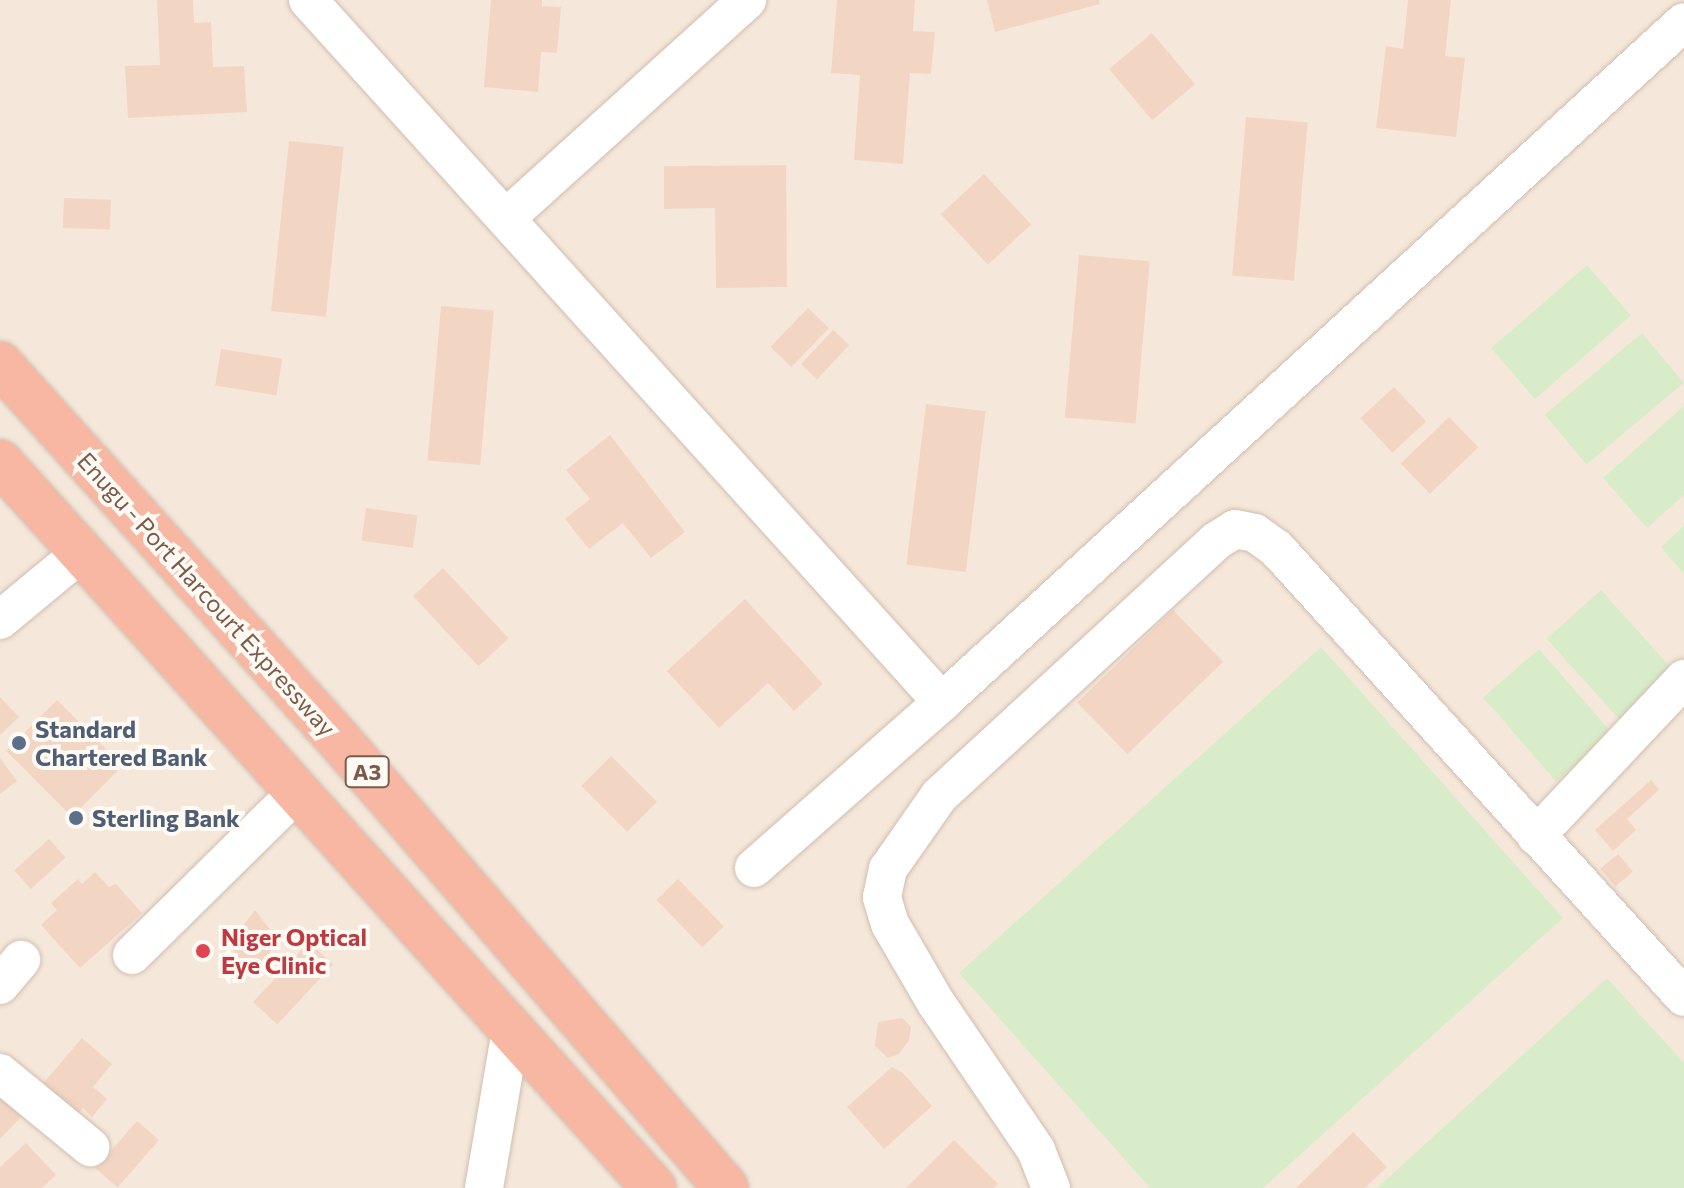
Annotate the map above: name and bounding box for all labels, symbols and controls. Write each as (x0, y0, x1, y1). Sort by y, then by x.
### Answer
street label: Enugu - Port Harcourt Expressway (72, 446, 342, 742)
place label: Standard Chartered Bank (35, 715, 208, 771)
marker: Standard Chartered Bank (10, 734, 28, 752)
road number: A3 (343, 754, 391, 790)
place label: Sterling Bank (92, 804, 240, 832)
marker: Sterling Bank (67, 809, 85, 827)
place label: Niger Optical Eye Clinic (221, 923, 367, 979)
marker: Niger Optical Eye Clinic (192, 940, 214, 962)

